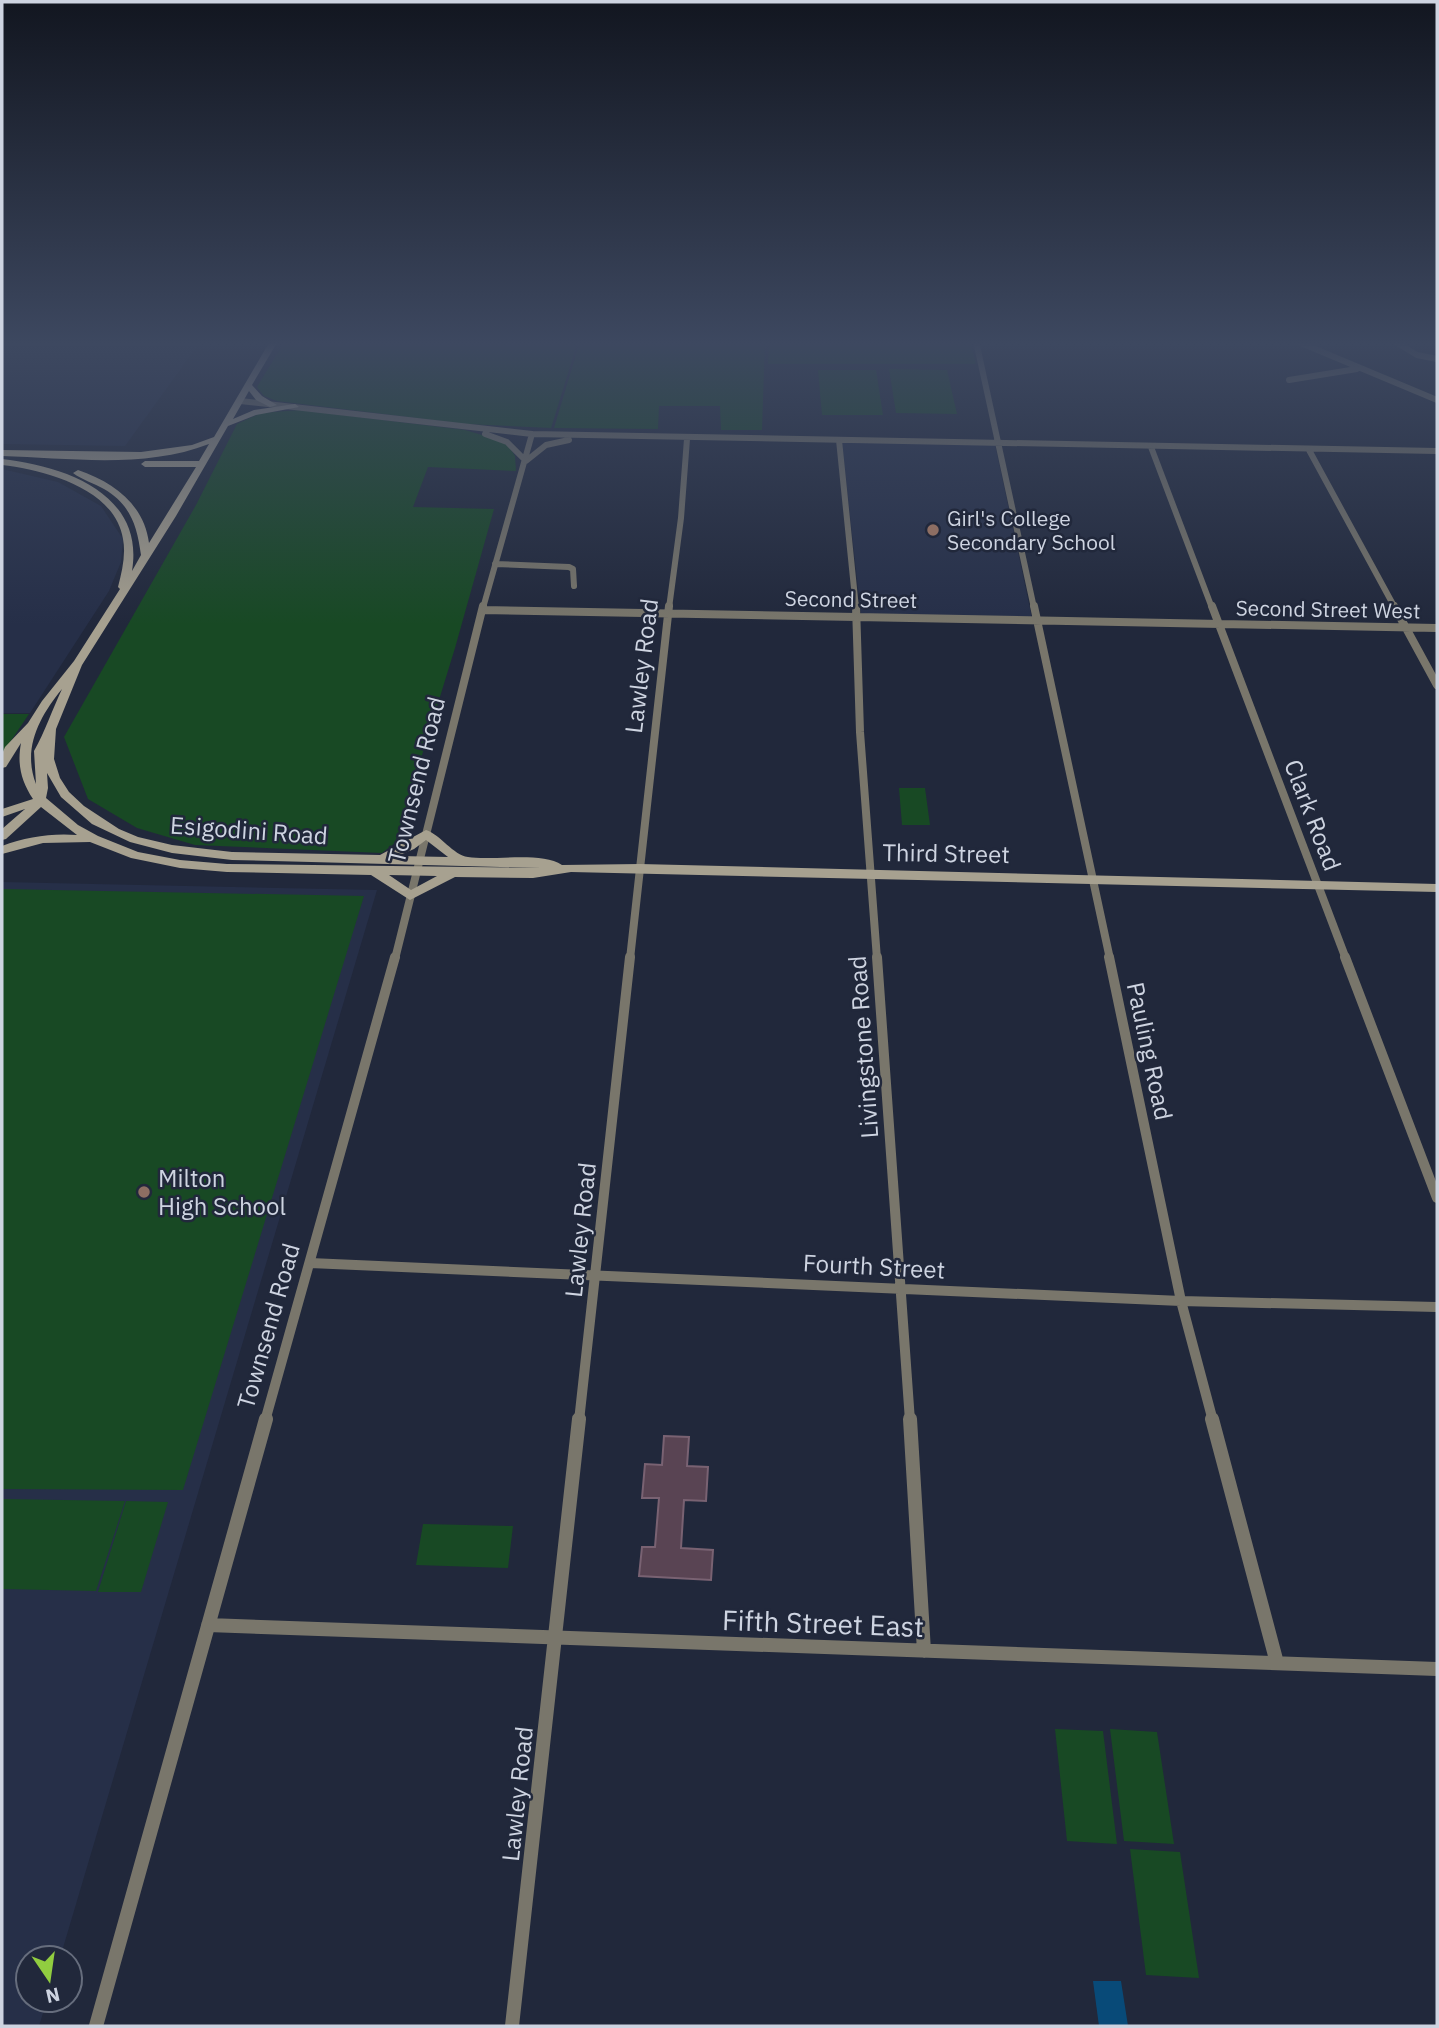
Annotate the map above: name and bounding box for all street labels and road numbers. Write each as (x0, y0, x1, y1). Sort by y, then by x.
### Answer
street label: Second Street (784, 584, 918, 614)
street label: Second Street West (1235, 593, 1421, 625)
street label: Lawley Road (617, 597, 665, 735)
street label: Townsend Road (380, 693, 452, 867)
street label: Clark Road (1277, 755, 1349, 875)
street label: Esigodini Road (169, 809, 329, 851)
street label: Third Street (882, 836, 1010, 870)
street label: Livingstone Road (841, 955, 885, 1139)
street label: Pauling Road (1120, 979, 1180, 1123)
street label: Lawley Road (557, 1161, 603, 1299)
street label: Townsend Road (229, 1239, 307, 1413)
street label: Fourth Street (802, 1246, 946, 1286)
street label: Fifth Street East (721, 1601, 925, 1645)
street label: Lawley Road (494, 1725, 540, 1863)

